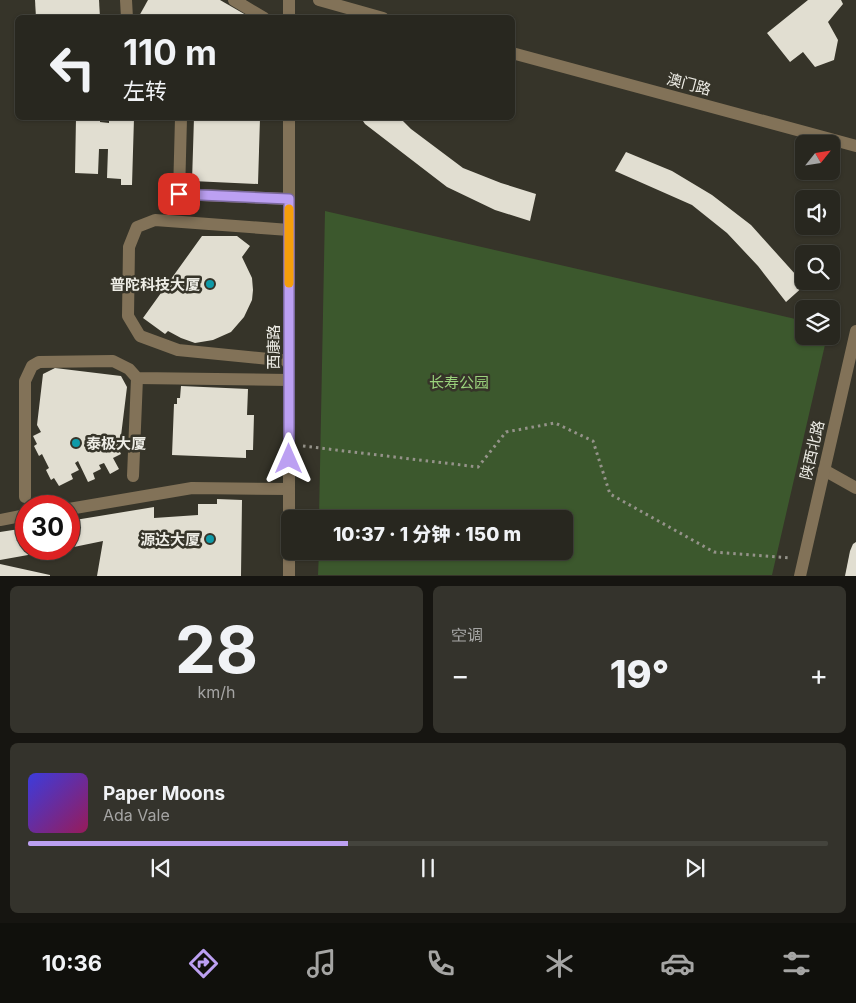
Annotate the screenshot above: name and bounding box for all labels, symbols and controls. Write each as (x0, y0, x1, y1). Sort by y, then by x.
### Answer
text: 110 m (123, 31, 217, 73)
icon: left (40, 35, 105, 100)
street label: 澳门路 (665, 69, 713, 99)
text: 左转 (123, 78, 167, 104)
north arrow (795, 135, 840, 180)
map controls (795, 135, 840, 345)
pin (158, 173, 200, 215)
icon: arrive (165, 180, 193, 208)
button: sound (795, 190, 840, 235)
button: search (795, 245, 840, 290)
place label: 普陀科技大厦 (110, 275, 200, 294)
marker: 普陀科技大厦 (204, 278, 216, 290)
button: layers (795, 300, 840, 345)
street label: 西康路 (264, 324, 283, 370)
park label: 长寿公园 (429, 373, 489, 392)
street label: 陕西北路 (796, 419, 828, 481)
position arrow (262, 432, 314, 484)
place label: 泰极大厦 (86, 434, 146, 453)
marker: 泰极大厦 (70, 437, 82, 449)
speed limit sign: 30 (15, 495, 80, 560)
text: 10:37 · 1 分钟 · 150 m (333, 523, 521, 546)
place label: 源达大厦 (140, 530, 200, 549)
marker: 源达大厦 (204, 533, 216, 545)
text: 28 (175, 610, 258, 689)
text: 空调 (451, 625, 483, 645)
text: 19° (610, 651, 669, 697)
text: − (451, 658, 470, 692)
text: + (809, 658, 828, 692)
text: km/h (197, 682, 236, 702)
text: Paper Moons (103, 782, 225, 805)
text: Ada Vale (103, 805, 170, 825)
icon: previous (147, 854, 175, 882)
icon: pause (414, 854, 442, 882)
icon: next (681, 854, 709, 882)
icon: directions (186, 946, 221, 981)
icon: music (304, 946, 339, 981)
icon: phone (423, 946, 458, 981)
icon: climate (542, 946, 577, 981)
icon: car (660, 946, 695, 981)
icon: filters (779, 946, 814, 981)
text: 10:36 (42, 950, 102, 976)

